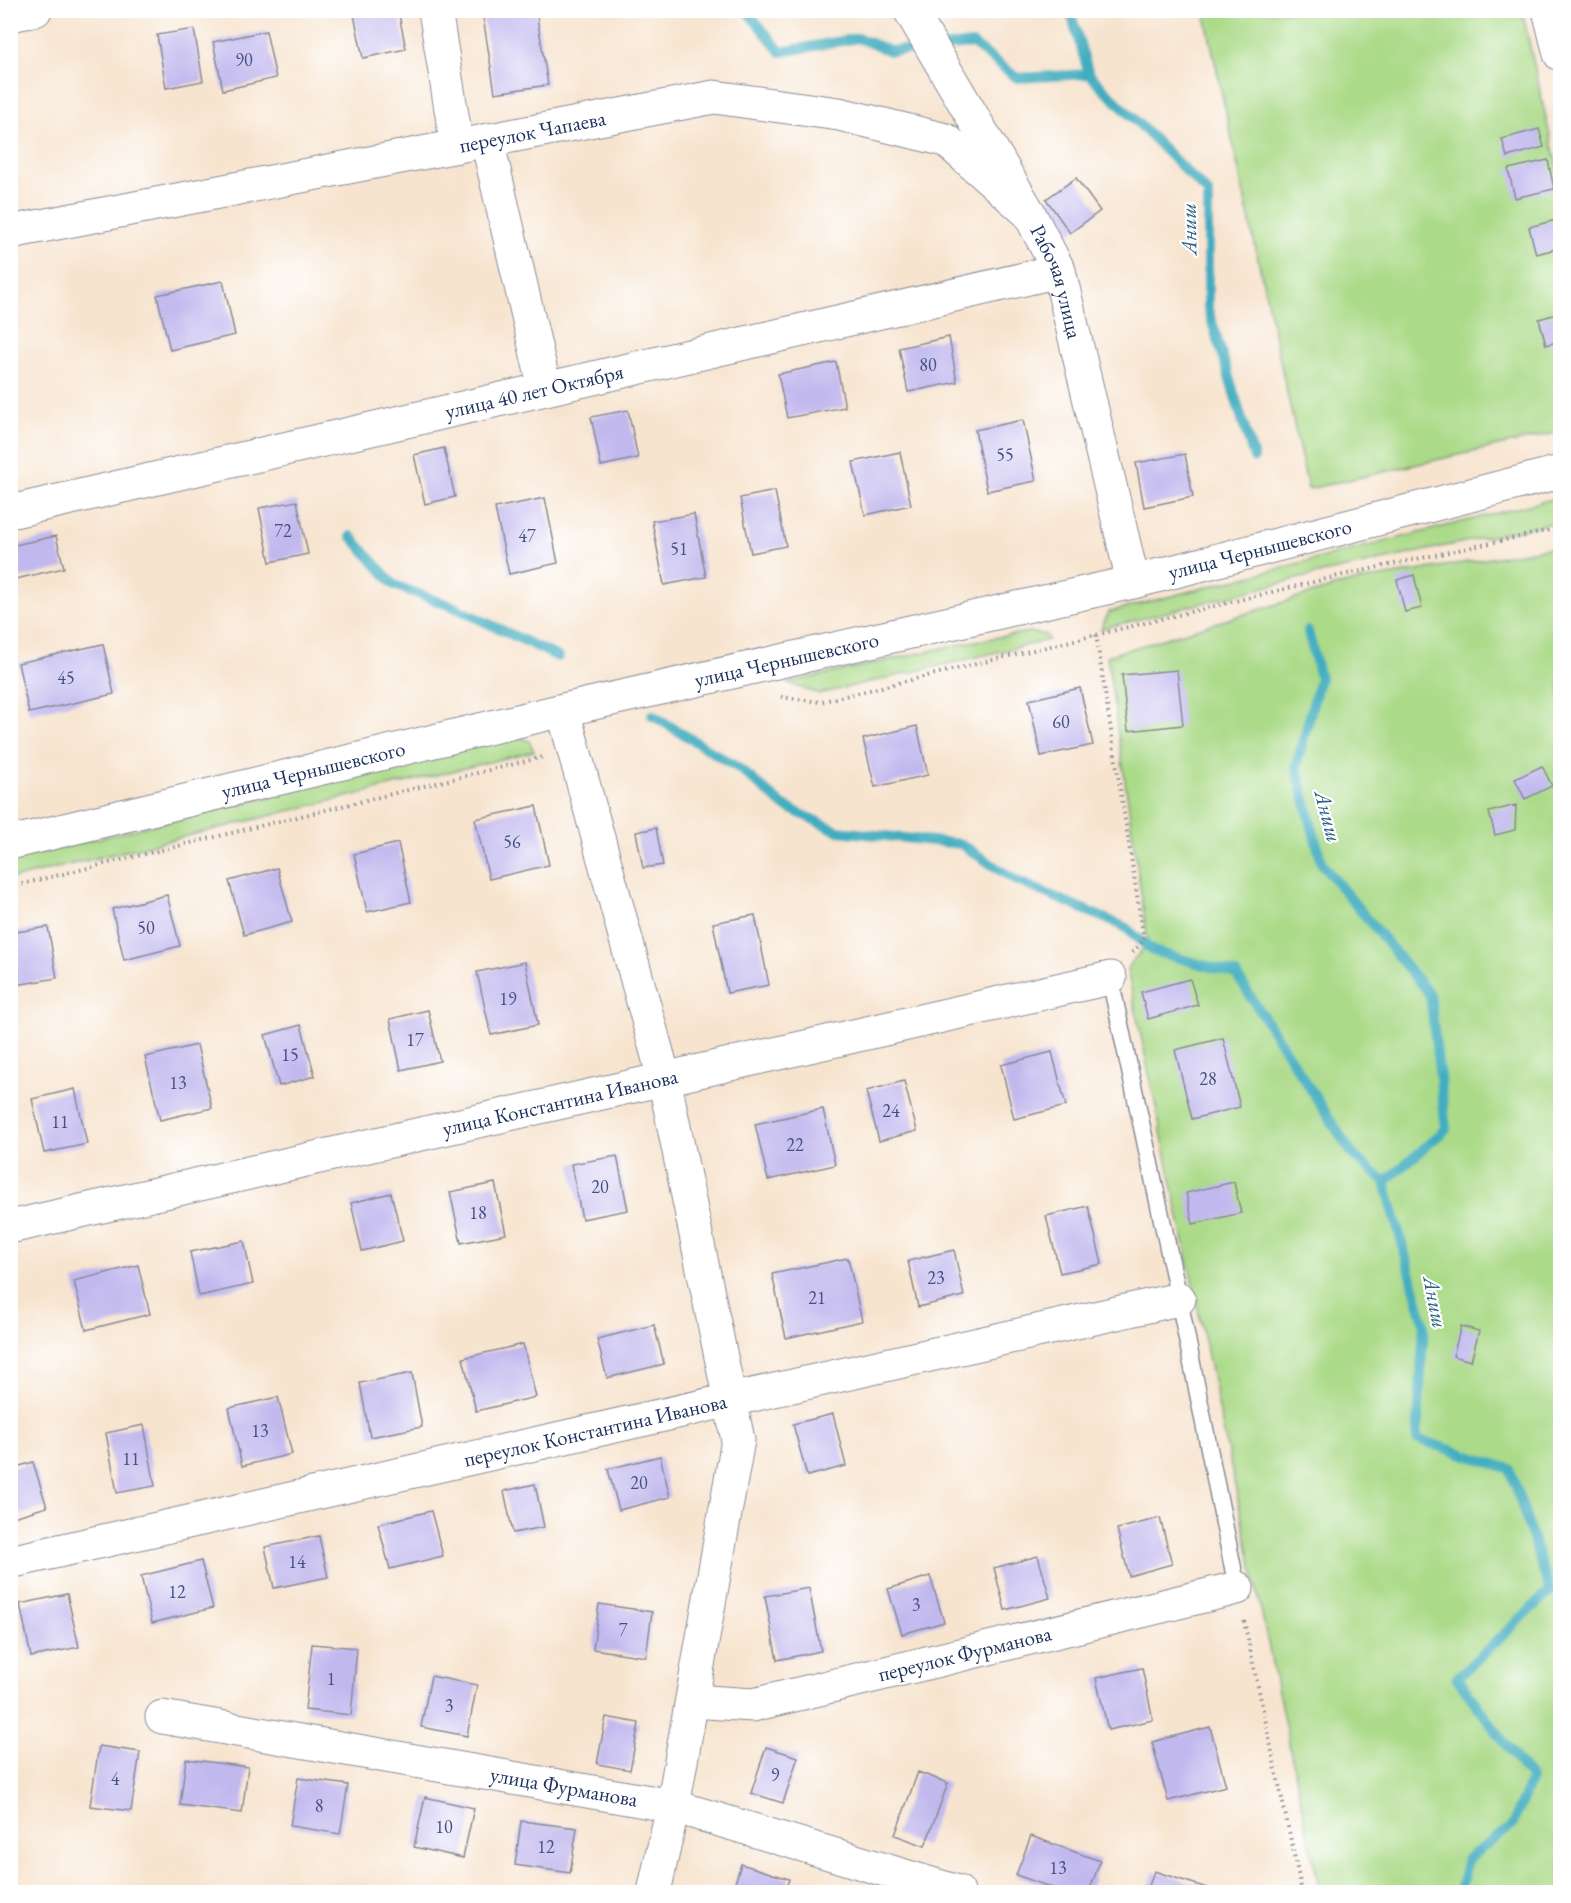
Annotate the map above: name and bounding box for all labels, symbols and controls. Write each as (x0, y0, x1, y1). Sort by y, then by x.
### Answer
house number: 90 (235, 48, 253, 71)
street label: переулок Чапаева (457, 104, 608, 159)
water label: Аниш (1174, 203, 1203, 257)
street label: Рабочая улица (1024, 220, 1089, 342)
house number: 80 (919, 353, 937, 376)
street label: улица 40 лет Октября (442, 357, 626, 425)
house number: 55 (996, 443, 1014, 466)
street label: улица Чернышевского (1165, 512, 1354, 585)
house number: 72 (274, 519, 292, 542)
house number: 47 (518, 524, 536, 547)
house number: 51 (670, 537, 688, 560)
street label: улица Чернышевского (692, 625, 881, 693)
house number: 45 (57, 666, 75, 689)
house number: 60 (1052, 710, 1070, 733)
street label: улица Чернышевского (219, 734, 408, 805)
water label: Аниш (1307, 785, 1349, 845)
house number: 56 (503, 830, 521, 853)
house number: 50 (137, 916, 155, 939)
house number: 19 (499, 987, 517, 1010)
house number: 17 (406, 1028, 424, 1051)
house number: 15 (281, 1043, 299, 1066)
street label: улица Константина Иванова (440, 1062, 681, 1142)
house number: 28 (1199, 1067, 1217, 1090)
house number: 13 (169, 1071, 187, 1094)
house number: 24 (882, 1099, 900, 1122)
house number: 11 (51, 1110, 69, 1133)
house number: 22 (786, 1133, 804, 1156)
house number: 20 (591, 1175, 609, 1198)
house number: 18 (469, 1201, 487, 1224)
house number: 23 (927, 1266, 945, 1289)
water label: Аниш (1416, 1272, 1455, 1331)
house number: 21 (808, 1286, 826, 1309)
street label: переулок Константина Иванова (461, 1387, 730, 1472)
house number: 13 (251, 1419, 269, 1442)
house number: 11 (122, 1447, 140, 1470)
house number: 20 (630, 1471, 648, 1494)
house number: 14 (288, 1550, 306, 1573)
house number: 12 (168, 1580, 186, 1603)
house number: 3 (912, 1593, 920, 1616)
house number: 7 (619, 1618, 628, 1641)
street label: переулок Фурманова (875, 1619, 1055, 1687)
house number: 1 (327, 1667, 335, 1690)
house number: 3 (445, 1694, 453, 1717)
street label: улица Фурманова (488, 1760, 641, 1813)
house number: 9 (771, 1763, 780, 1786)
house number: 4 (111, 1767, 120, 1790)
house number: 8 (315, 1794, 323, 1817)
house number: 10 (435, 1815, 453, 1838)
house number: 12 (537, 1835, 555, 1858)
house number: 13 (1049, 1856, 1067, 1879)

